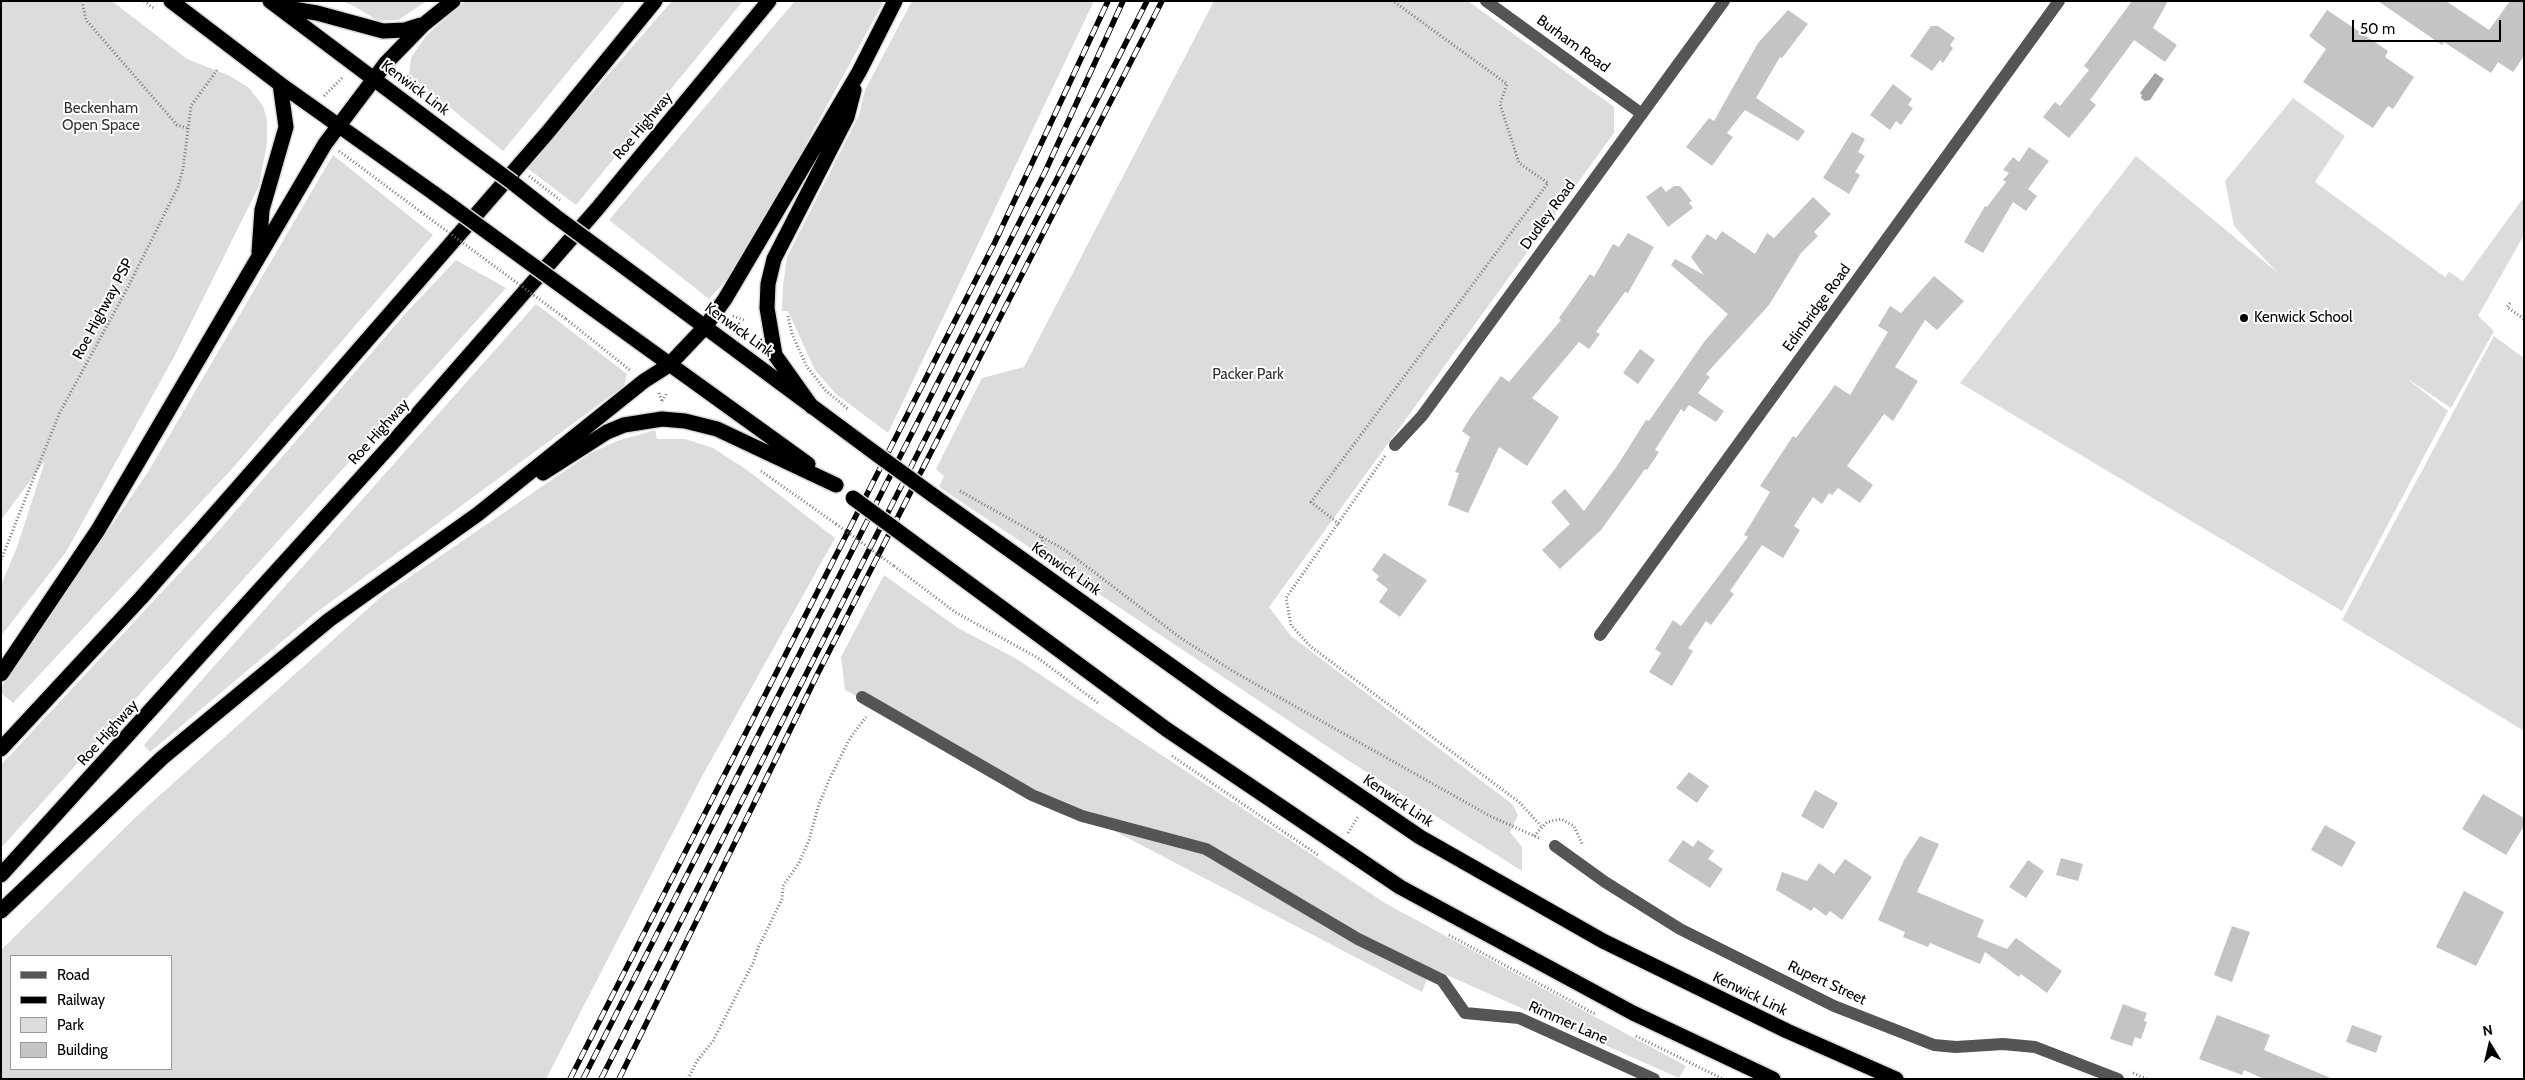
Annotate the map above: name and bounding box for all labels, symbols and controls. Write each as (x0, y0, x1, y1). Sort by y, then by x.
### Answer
scale bar (2355, 10, 2504, 42)
street label: Burham Road (1533, 11, 1613, 77)
text: 50 m (2360, 20, 2395, 38)
street label: Kenwick Link (377, 57, 453, 119)
street label: Roe Highway (610, 89, 676, 163)
park label: Beckenham Open Space (62, 100, 140, 135)
street label: Dudley Road (1517, 177, 1579, 253)
street label: Roe Highway PSP (69, 255, 137, 363)
street label: Edinbridge Road (1779, 261, 1855, 355)
street label: Kenwick Link (701, 299, 777, 361)
place label: Kenwick School (2254, 309, 2353, 327)
marker: Kenwick School (2238, 312, 2250, 324)
park label: Packer Park (1212, 366, 1284, 384)
street label: Roe Highway (345, 395, 413, 469)
street label: Kenwick Link (1028, 538, 1104, 600)
street label: Roe Highway (74, 696, 142, 770)
street label: Kenwick Link (1360, 771, 1436, 831)
legend (10, 955, 172, 1070)
street label: Rupert Street (1785, 957, 1869, 1009)
text: Road (57, 966, 90, 984)
street label: Kenwick Link (1710, 968, 1790, 1020)
text: Railway (57, 991, 105, 1009)
street label: Rimmer Lane (1526, 997, 1610, 1049)
text: Park (57, 1016, 84, 1034)
north arrow (2465, 1020, 2515, 1070)
text: N (2481, 1021, 2494, 1040)
text: Building (57, 1041, 108, 1059)

